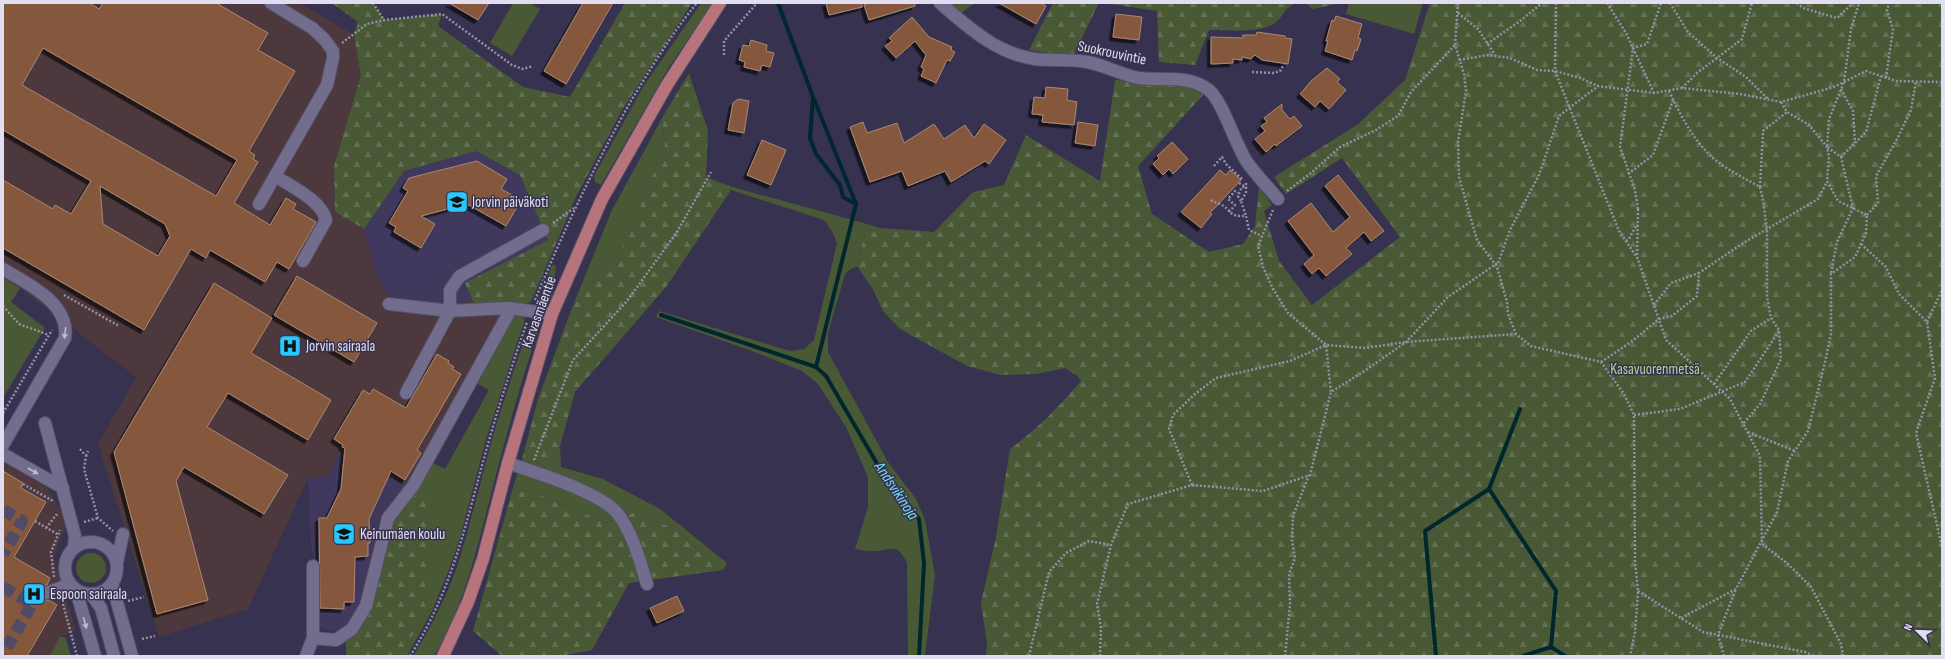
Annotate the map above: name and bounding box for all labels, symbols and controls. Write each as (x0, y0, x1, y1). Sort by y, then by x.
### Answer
street label: Suokrouvintie (1076, 36, 1148, 70)
school or university icon: Jorvin päiväkoti (444, 189, 470, 215)
place label: Jorvin päiväkoti (471, 193, 549, 212)
street label: Karvasmäentie (517, 274, 561, 350)
one-way arrow (62, 327, 68, 339)
hospital icon: Jorvin sairaala (277, 333, 303, 359)
place label: Jorvin sairaala (305, 337, 375, 356)
park label: Kasavuorenmetsä (1610, 360, 1700, 379)
water label: Andsvikinoja (869, 458, 923, 524)
one-way arrow (27, 467, 39, 474)
school or university icon: Keinumäen koulu (331, 521, 357, 547)
place label: Keinumäen koulu (360, 525, 445, 544)
hospital icon: Espoon sairaala (21, 581, 47, 607)
place label: Espoon sairaala (50, 585, 127, 604)
north arrow (1897, 611, 1937, 651)
one-way arrow (83, 617, 89, 629)
text: N (1901, 622, 1915, 633)

